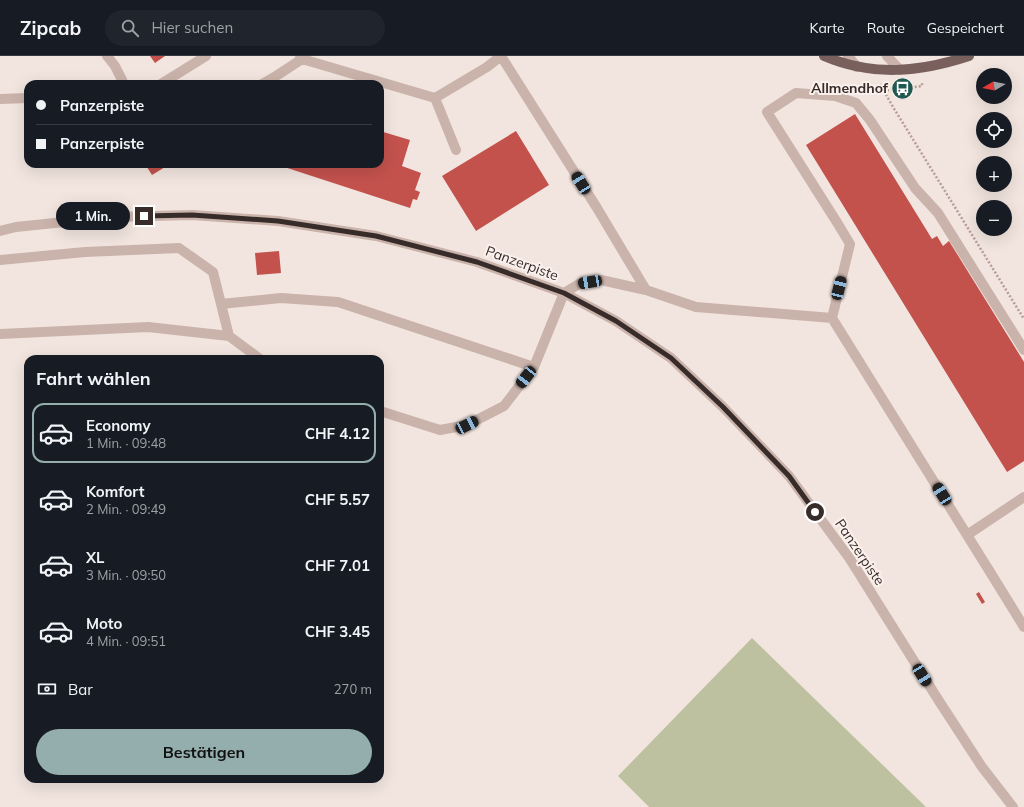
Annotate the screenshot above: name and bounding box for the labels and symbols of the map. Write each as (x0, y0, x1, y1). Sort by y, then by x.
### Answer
north arrow (976, 68, 1012, 104)
bus stop icon: Allmendhof (890, 75, 916, 101)
place label: Allmendhof (811, 79, 889, 97)
car (570, 170, 592, 196)
callout: 1 Min. (56, 202, 130, 230)
route end (135, 207, 153, 225)
street label: Panzerpiste (483, 242, 561, 284)
car (577, 274, 603, 290)
car (830, 275, 848, 301)
car (514, 364, 538, 390)
car (454, 414, 480, 436)
car (931, 481, 953, 507)
route start (806, 503, 824, 521)
street label: Panzerpiste (831, 515, 889, 589)
car (911, 662, 933, 688)

